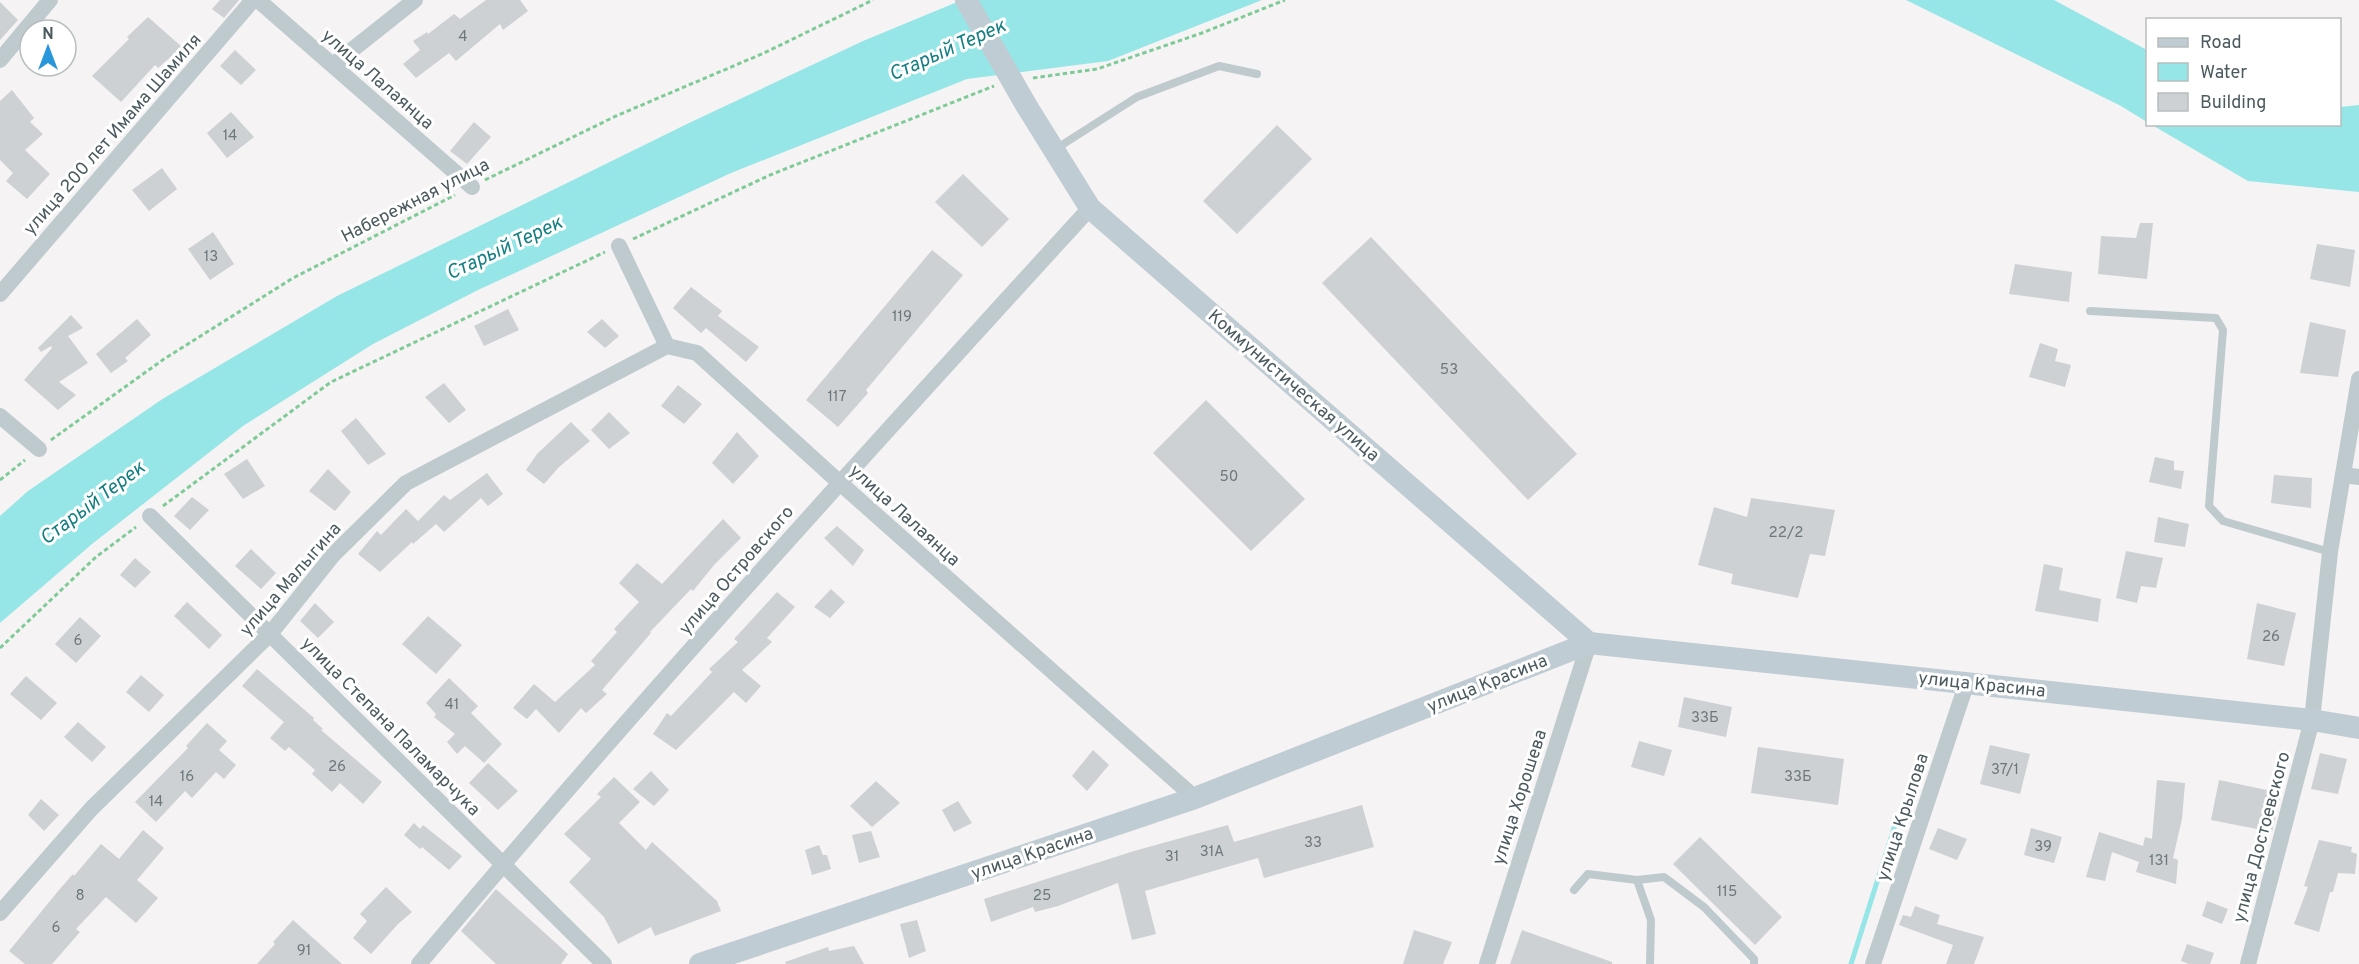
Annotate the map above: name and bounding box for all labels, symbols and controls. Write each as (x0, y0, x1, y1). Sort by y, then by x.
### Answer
water label: Старый Терек (885, 13, 1011, 88)
north arrow (18, 18, 78, 78)
legend (2146, 18, 2341, 126)
text: N (42, 25, 54, 45)
street label: улица Лалаянца (316, 25, 438, 135)
house number: 4 (458, 28, 468, 47)
street label: улица 200 лет Имама Шамиля (19, 29, 207, 241)
text: Road (2200, 32, 2242, 55)
text: Water (2200, 62, 2247, 85)
text: Building (2200, 92, 2266, 115)
house number: 14 (223, 127, 237, 146)
street label: Набережная улица (338, 154, 494, 249)
water label: Старый Терек (442, 210, 568, 287)
house number: 13 (204, 248, 218, 267)
street label: Коммунистическая улица (1202, 305, 1384, 467)
house number: 119 (892, 308, 912, 327)
house number: 53 (1440, 361, 1458, 380)
house number: 117 (828, 388, 847, 407)
water label: Старый Терек (35, 455, 152, 552)
street label: улица Лалаянца (844, 460, 964, 572)
house number: 50 (1220, 468, 1238, 487)
street label: улица Островского (675, 502, 800, 640)
street label: улица Малыгина (235, 518, 347, 642)
house number: 22/2 (1769, 524, 1803, 543)
house number: 26 (2262, 628, 2280, 647)
house number: 6 (74, 632, 83, 651)
street label: улица Степана Паламарчука (295, 633, 484, 822)
street label: улица Красина (1424, 650, 1551, 719)
street label: улица Красина (1917, 667, 2047, 704)
house number: 41 (445, 696, 459, 715)
house number: 33Б (1691, 709, 1719, 728)
street label: улица Хорошева (1488, 727, 1553, 868)
street label: улица Достоевского (2229, 749, 2296, 925)
street label: улица Крылова (1872, 751, 1935, 884)
house number: 26 (328, 758, 346, 777)
house number: 37/1 (1991, 761, 2019, 780)
house number: 16 (180, 768, 194, 787)
house number: 33Б (1784, 768, 1812, 787)
house number: 14 (149, 793, 163, 812)
street label: улица Красина (968, 823, 1097, 886)
house number: 33 (1304, 834, 1322, 853)
house number: 39 (2034, 838, 2052, 857)
house number: 31А (1200, 843, 1224, 862)
house number: 31 (1165, 848, 1179, 867)
house number: 131 (2149, 852, 2169, 871)
house number: 115 (1717, 883, 1737, 902)
house number: 8 (75, 887, 85, 906)
house number: 25 (1033, 887, 1051, 906)
house number: 6 (52, 919, 61, 938)
house number: 91 (297, 942, 311, 961)

